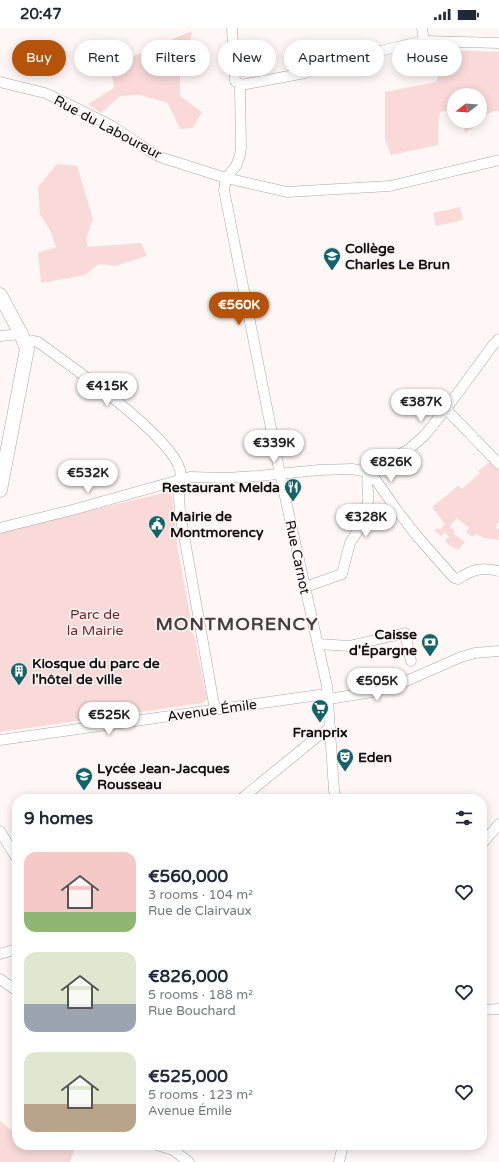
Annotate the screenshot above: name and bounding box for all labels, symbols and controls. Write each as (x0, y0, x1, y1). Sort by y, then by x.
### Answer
text: 20:47 (20, 5, 62, 23)
chip: Buy (12, 40, 66, 76)
chip: Rent (74, 40, 133, 76)
chip: Filters (141, 40, 210, 76)
chip: New (218, 40, 276, 76)
chip: Apartment (284, 40, 384, 76)
chip: House (392, 40, 462, 76)
north arrow (447, 88, 487, 128)
map controls (447, 88, 487, 128)
street label: Rue du Laboureur (51, 92, 165, 163)
place label: Collège Charles Le Brun (345, 240, 450, 273)
school or university icon: Collège Charles Le Brun (322, 246, 342, 271)
pin: €560K (211, 292, 267, 326)
text: €560K (218, 297, 260, 313)
pin: €415K (79, 373, 135, 407)
text: €415K (86, 378, 128, 394)
pin: €387K (393, 389, 449, 423)
text: €387K (400, 394, 442, 410)
pin: €339K (246, 430, 302, 464)
text: €339K (253, 435, 295, 451)
pin: €826K (363, 449, 419, 483)
text: €826K (370, 454, 412, 470)
pin: €532K (60, 460, 116, 494)
text: €532K (67, 465, 109, 481)
restaurant icon: Restaurant Melda (283, 477, 303, 502)
place label: Restaurant Melda (162, 479, 280, 496)
pin: €328K (338, 504, 394, 538)
place label: Mairie de Montmorency (170, 508, 264, 541)
text: €328K (345, 509, 387, 525)
public building icon: Mairie de Montmorency (147, 514, 167, 539)
street label: Rue Carnot (281, 518, 314, 596)
park label: Parc de la Mairie (67, 606, 123, 639)
district label: MONTMORENCY (155, 613, 319, 635)
place label: Caisse d'Épargne (349, 626, 417, 659)
bank icon: Caisse d'Épargne (420, 632, 440, 657)
place label: Kiosque du parc de l'hôtel de ville (32, 655, 160, 688)
building icon: Kiosque du parc de l'hôtel de ville (9, 661, 29, 686)
pin: €505K (349, 668, 405, 702)
text: €505K (356, 673, 398, 689)
street label: Avenue Émile (166, 696, 258, 725)
supermarket icon: Franprix (310, 698, 330, 723)
pin: €525K (81, 702, 137, 736)
text: €525K (88, 707, 130, 723)
place label: Franprix (292, 724, 348, 741)
theatre icon: Eden (335, 747, 355, 772)
place label: Eden (358, 749, 392, 766)
place label: Lycée Jean-Jacques Rousseau (97, 760, 230, 793)
school or university icon: Lycée Jean-Jacques Rousseau (74, 766, 94, 791)
icon: filters (453, 807, 475, 829)
text: 9 homes (24, 808, 93, 829)
text: €560,000 (148, 866, 228, 887)
icon: home (56, 868, 104, 916)
icon: heart (453, 881, 475, 903)
text: 3 rooms · 104 m² (148, 887, 253, 903)
text: Rue de Clairvaux (148, 903, 252, 919)
text: €826,000 (148, 966, 228, 987)
icon: home (56, 968, 104, 1016)
icon: heart (453, 981, 475, 1003)
text: 5 rooms · 188 m² (148, 987, 253, 1003)
text: Rue Bouchard (148, 1003, 236, 1019)
text: €525,000 (148, 1066, 228, 1087)
icon: home (56, 1068, 104, 1116)
icon: heart (453, 1081, 475, 1103)
text: 5 rooms · 123 m² (148, 1087, 253, 1103)
text: Avenue Émile (148, 1103, 232, 1119)

